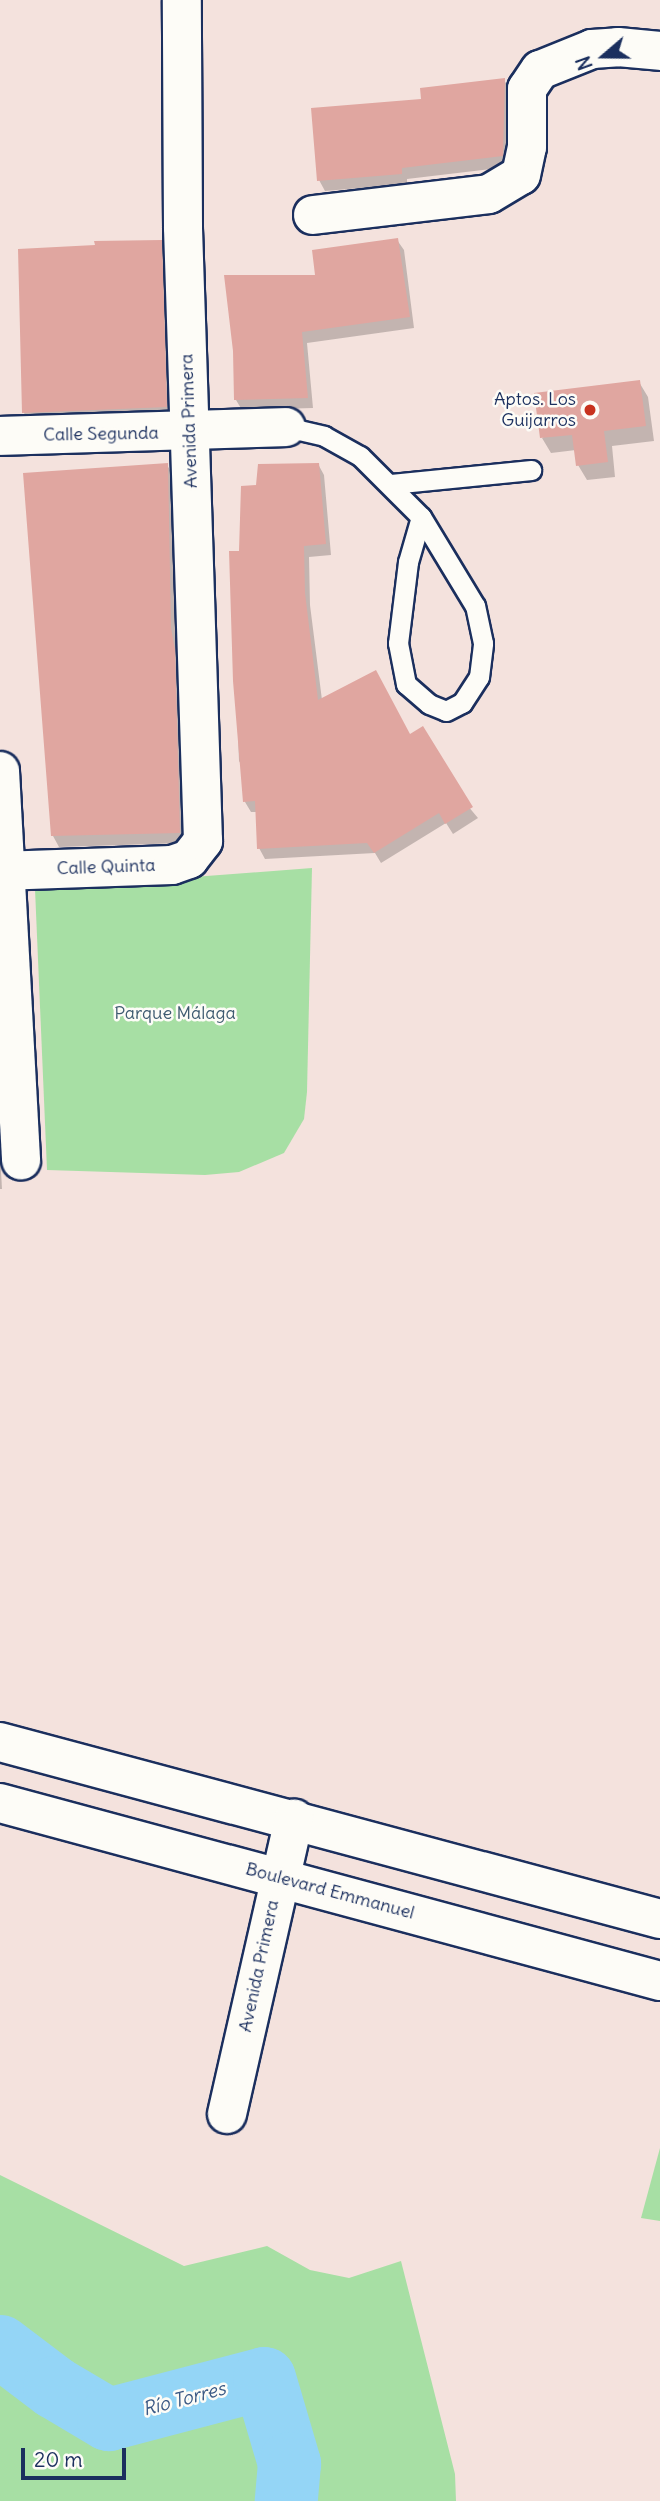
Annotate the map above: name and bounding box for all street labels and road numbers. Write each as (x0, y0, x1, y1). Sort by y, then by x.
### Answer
street label: Avenida Primera (176, 353, 202, 489)
street label: Calle Segunda (43, 422, 159, 446)
street label: Calle Quinta (56, 854, 156, 880)
street label: Boulevard Emmanuel (243, 1858, 417, 1924)
street label: Avenida Primera (234, 1898, 284, 2034)

